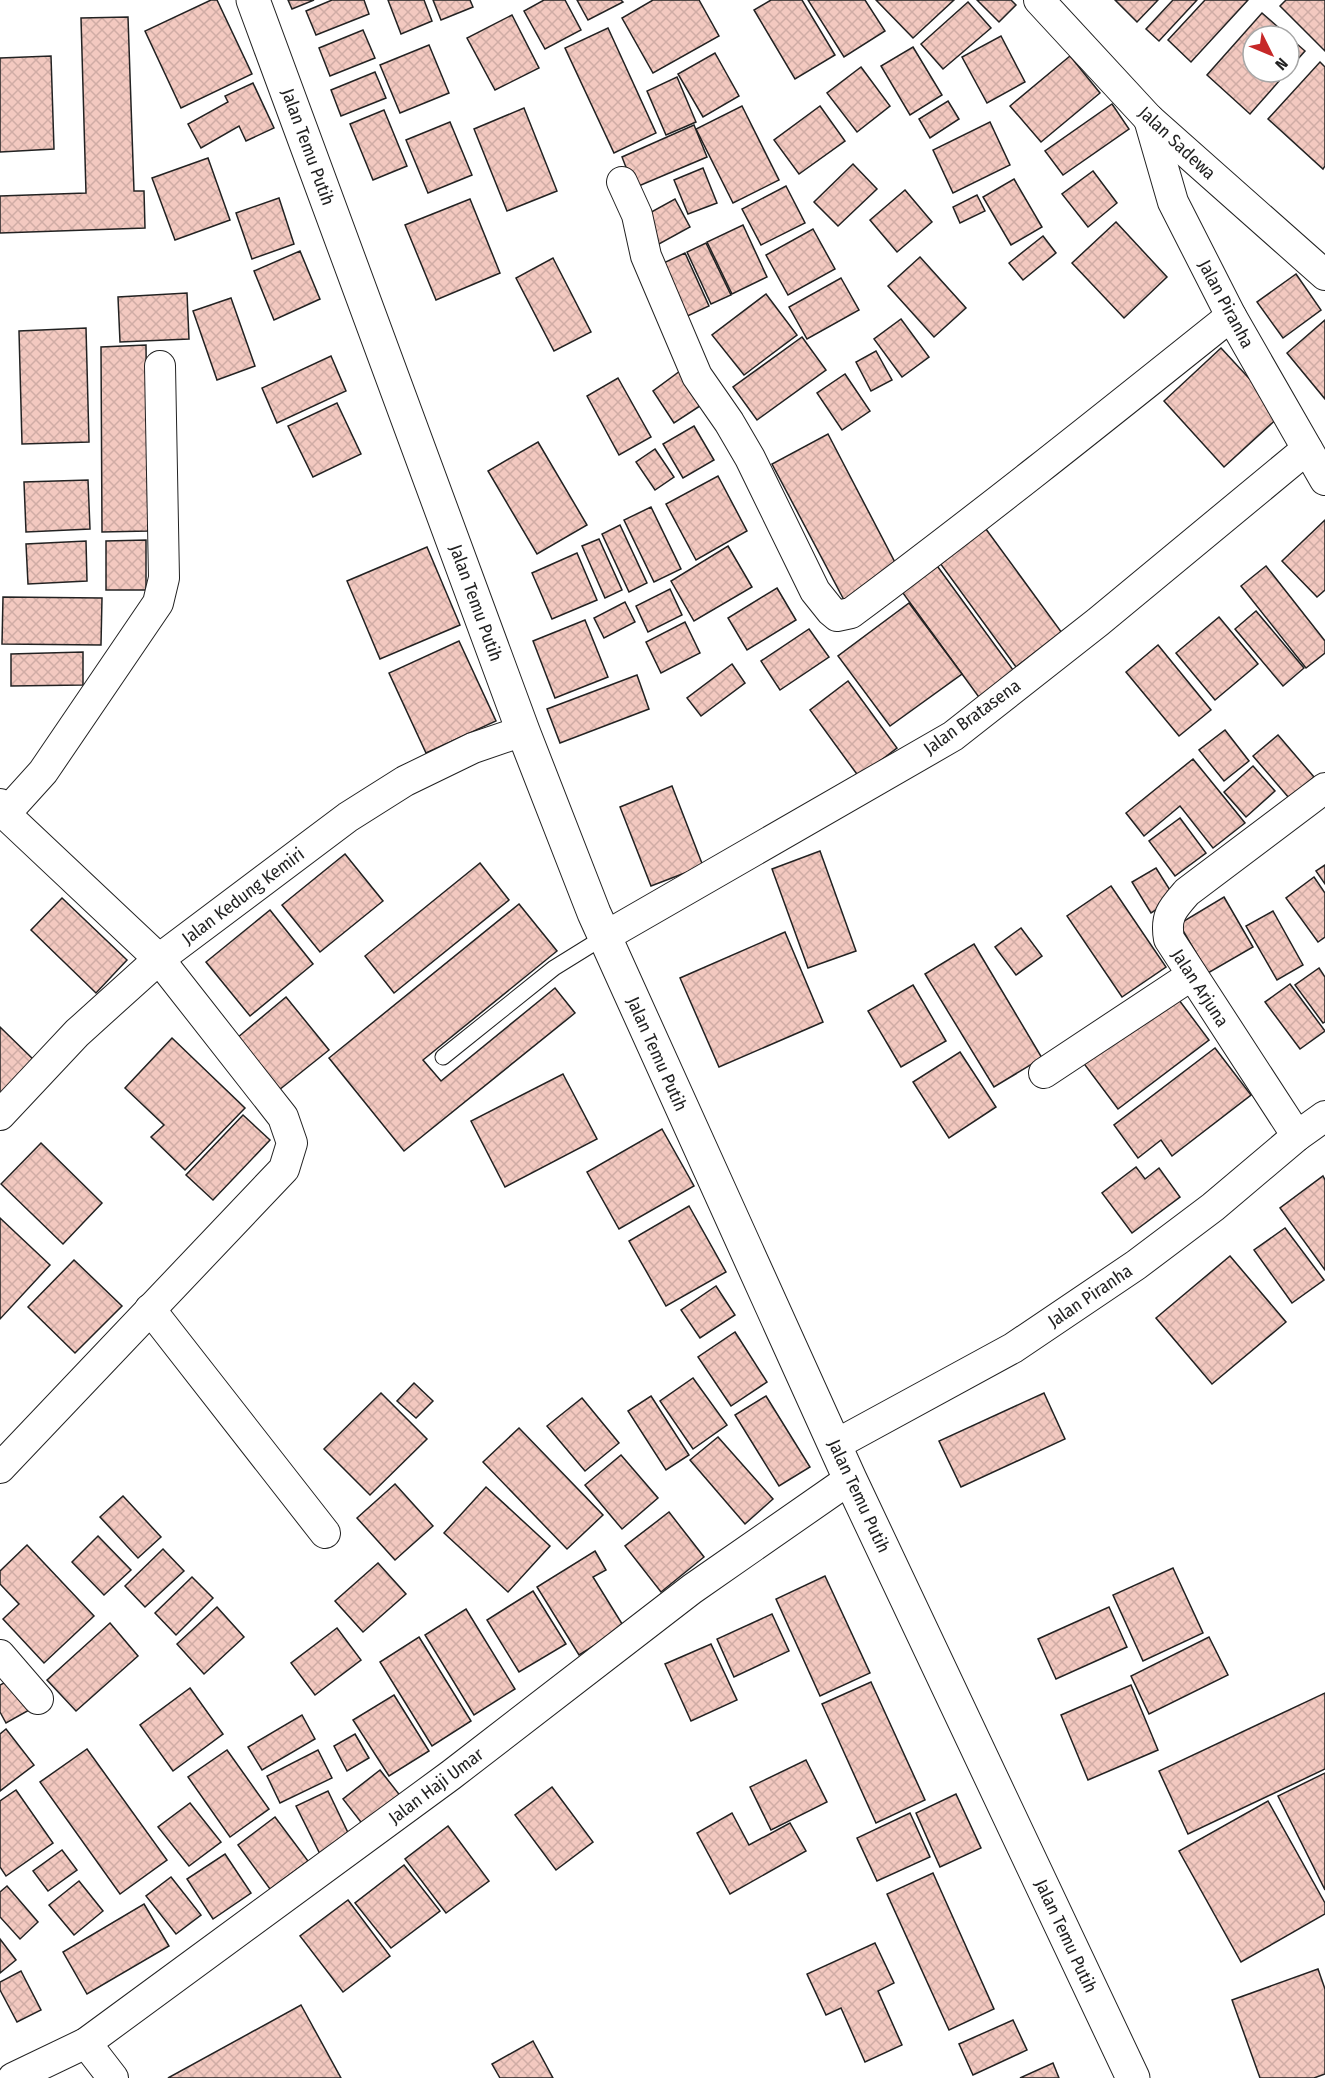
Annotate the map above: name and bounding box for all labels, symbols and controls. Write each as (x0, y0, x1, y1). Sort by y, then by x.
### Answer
north arrow (1241, 24, 1301, 84)
text: N (1271, 54, 1292, 74)
street label: Jalan Temu Putih (277, 86, 339, 208)
street label: Jalan Sadewa (1134, 102, 1220, 184)
street label: Jalan Piranha (1194, 256, 1259, 352)
street label: Jalan Temu Putih (445, 542, 507, 664)
street label: Jalan Bratasena (919, 674, 1025, 760)
street label: Jalan Kedung Kemiri (177, 843, 309, 949)
street label: Jalan Arjuna (1167, 945, 1233, 1031)
street label: Jalan Temu Putih (622, 993, 692, 1115)
street label: Jalan Piranha (1044, 1260, 1137, 1332)
street label: Jalan Temu Putih (823, 1436, 895, 1556)
street label: Jalan Haji Umar (384, 1743, 488, 1829)
street label: Jalan Temu Putih (1030, 1876, 1102, 1996)

